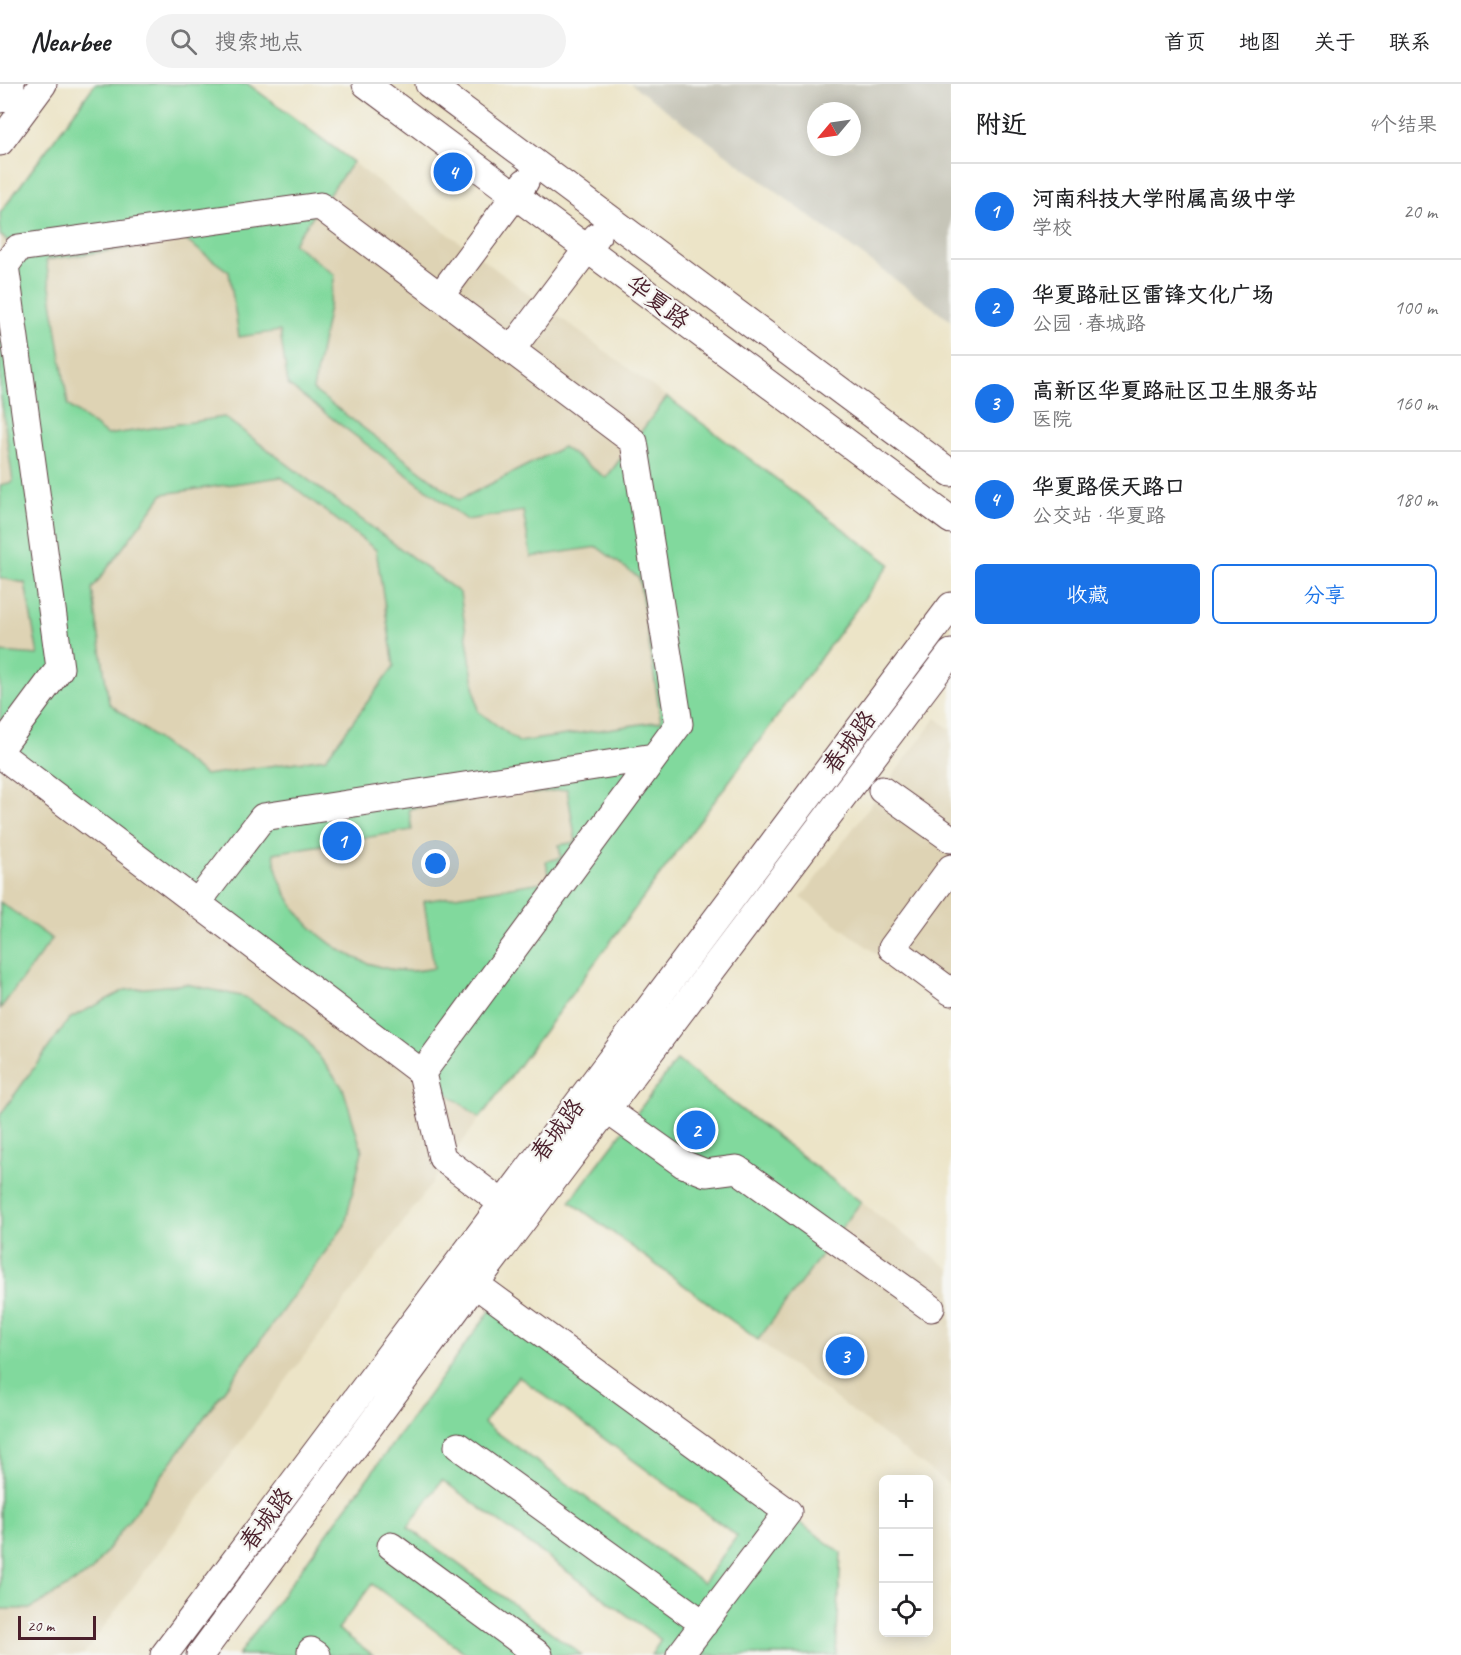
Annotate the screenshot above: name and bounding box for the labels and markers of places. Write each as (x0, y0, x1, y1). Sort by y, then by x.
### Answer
pin: 4 (434, 150, 472, 194)
pin: 1 (322, 818, 362, 864)
pin: 2 (676, 1108, 716, 1152)
pin: 3 (826, 1334, 864, 1378)

